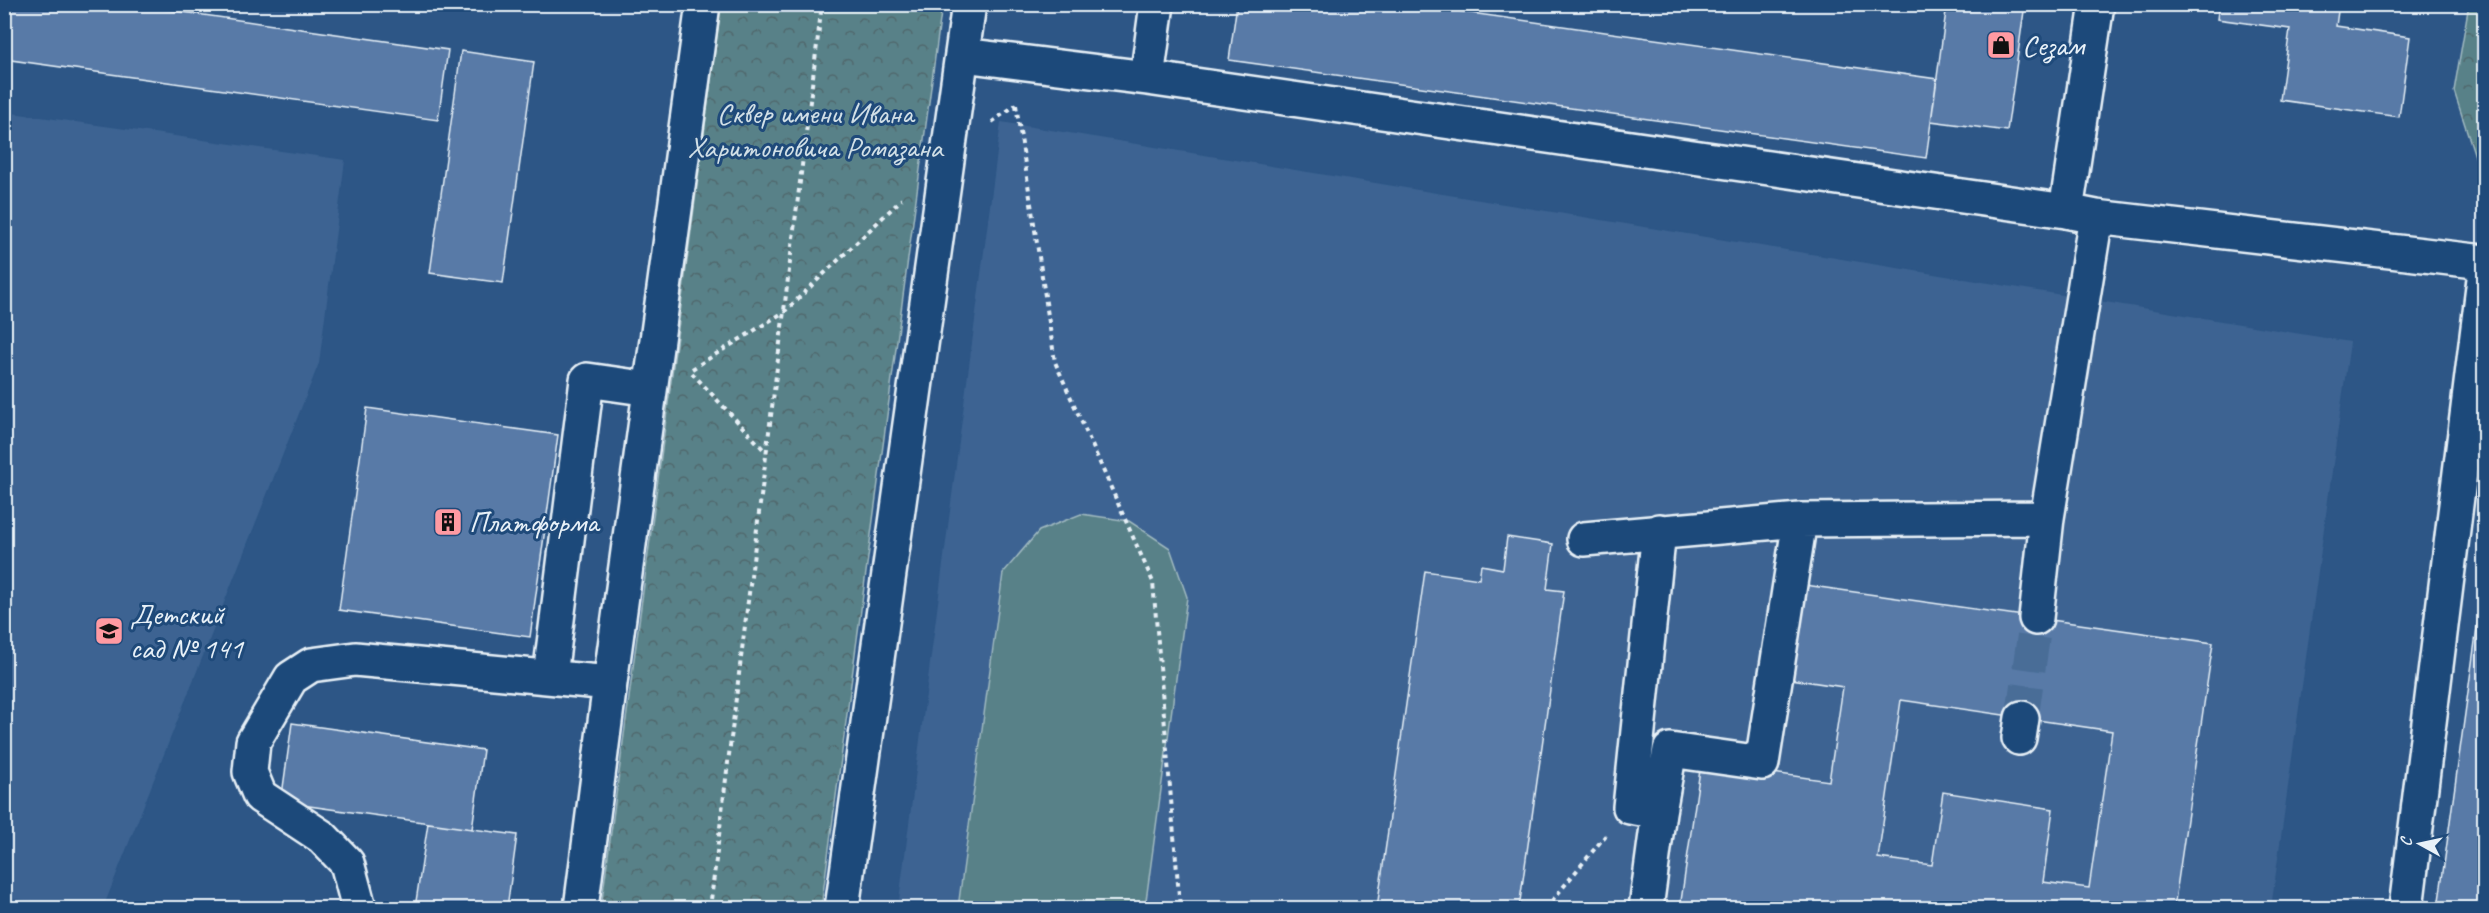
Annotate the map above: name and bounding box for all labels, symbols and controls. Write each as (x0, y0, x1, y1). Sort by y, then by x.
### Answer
place label: Сезам (2022, 26, 2086, 64)
shop icon: Сезам (1985, 29, 2017, 61)
park label: Сквер имени Ивана Харитоновича Ромазана (687, 94, 944, 166)
place label: Платформа (469, 503, 601, 541)
building icon: Платформа (432, 506, 464, 538)
place label: Детский сад № 141 (130, 595, 245, 667)
school or university icon: Детский сад № 141 (93, 615, 125, 647)
north arrow (2390, 814, 2450, 874)
text: С (2396, 835, 2417, 847)

